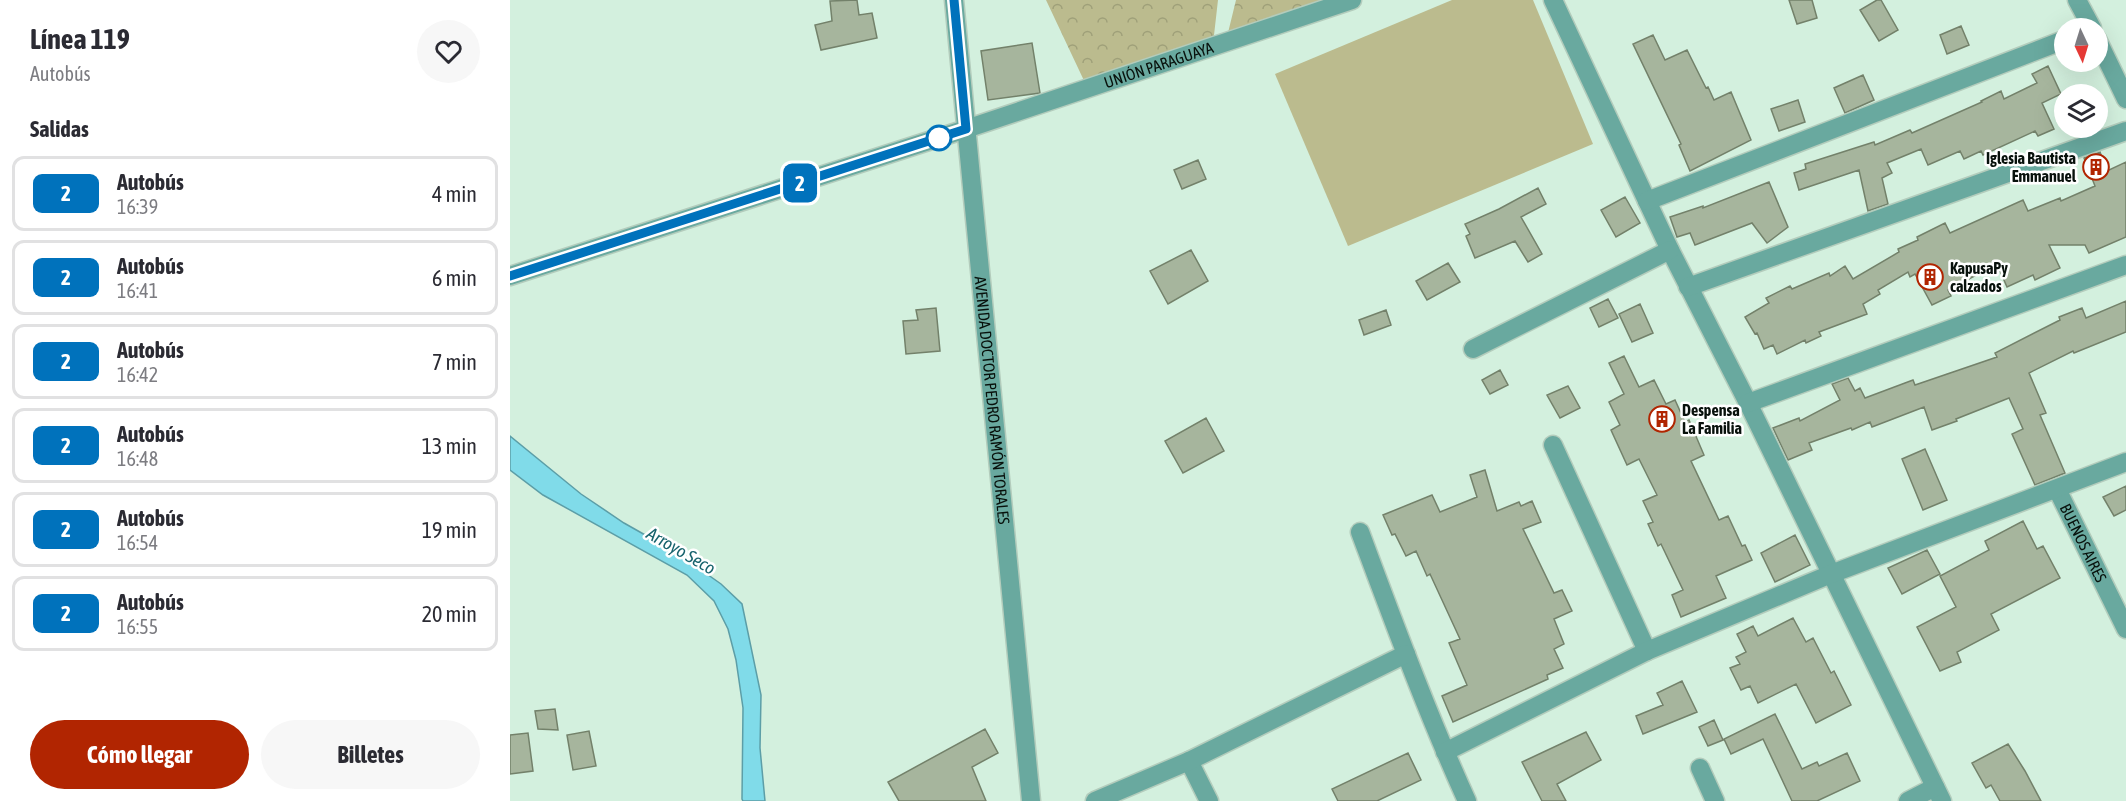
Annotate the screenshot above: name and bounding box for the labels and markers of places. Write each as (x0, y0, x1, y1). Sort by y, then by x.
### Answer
unlabelled marker (926, 125, 952, 151)
place label: Iglesia Bautista Emmanuel (1986, 149, 2077, 185)
building icon: Iglesia Bautista Emmanuel (2081, 152, 2111, 182)
place label: KapusaPy calzados (1950, 259, 2008, 295)
building icon: KapusaPy calzados (1915, 262, 1945, 292)
place label: Despensa La Familia (1682, 401, 1742, 437)
building icon: Despensa La Familia (1647, 404, 1677, 434)

